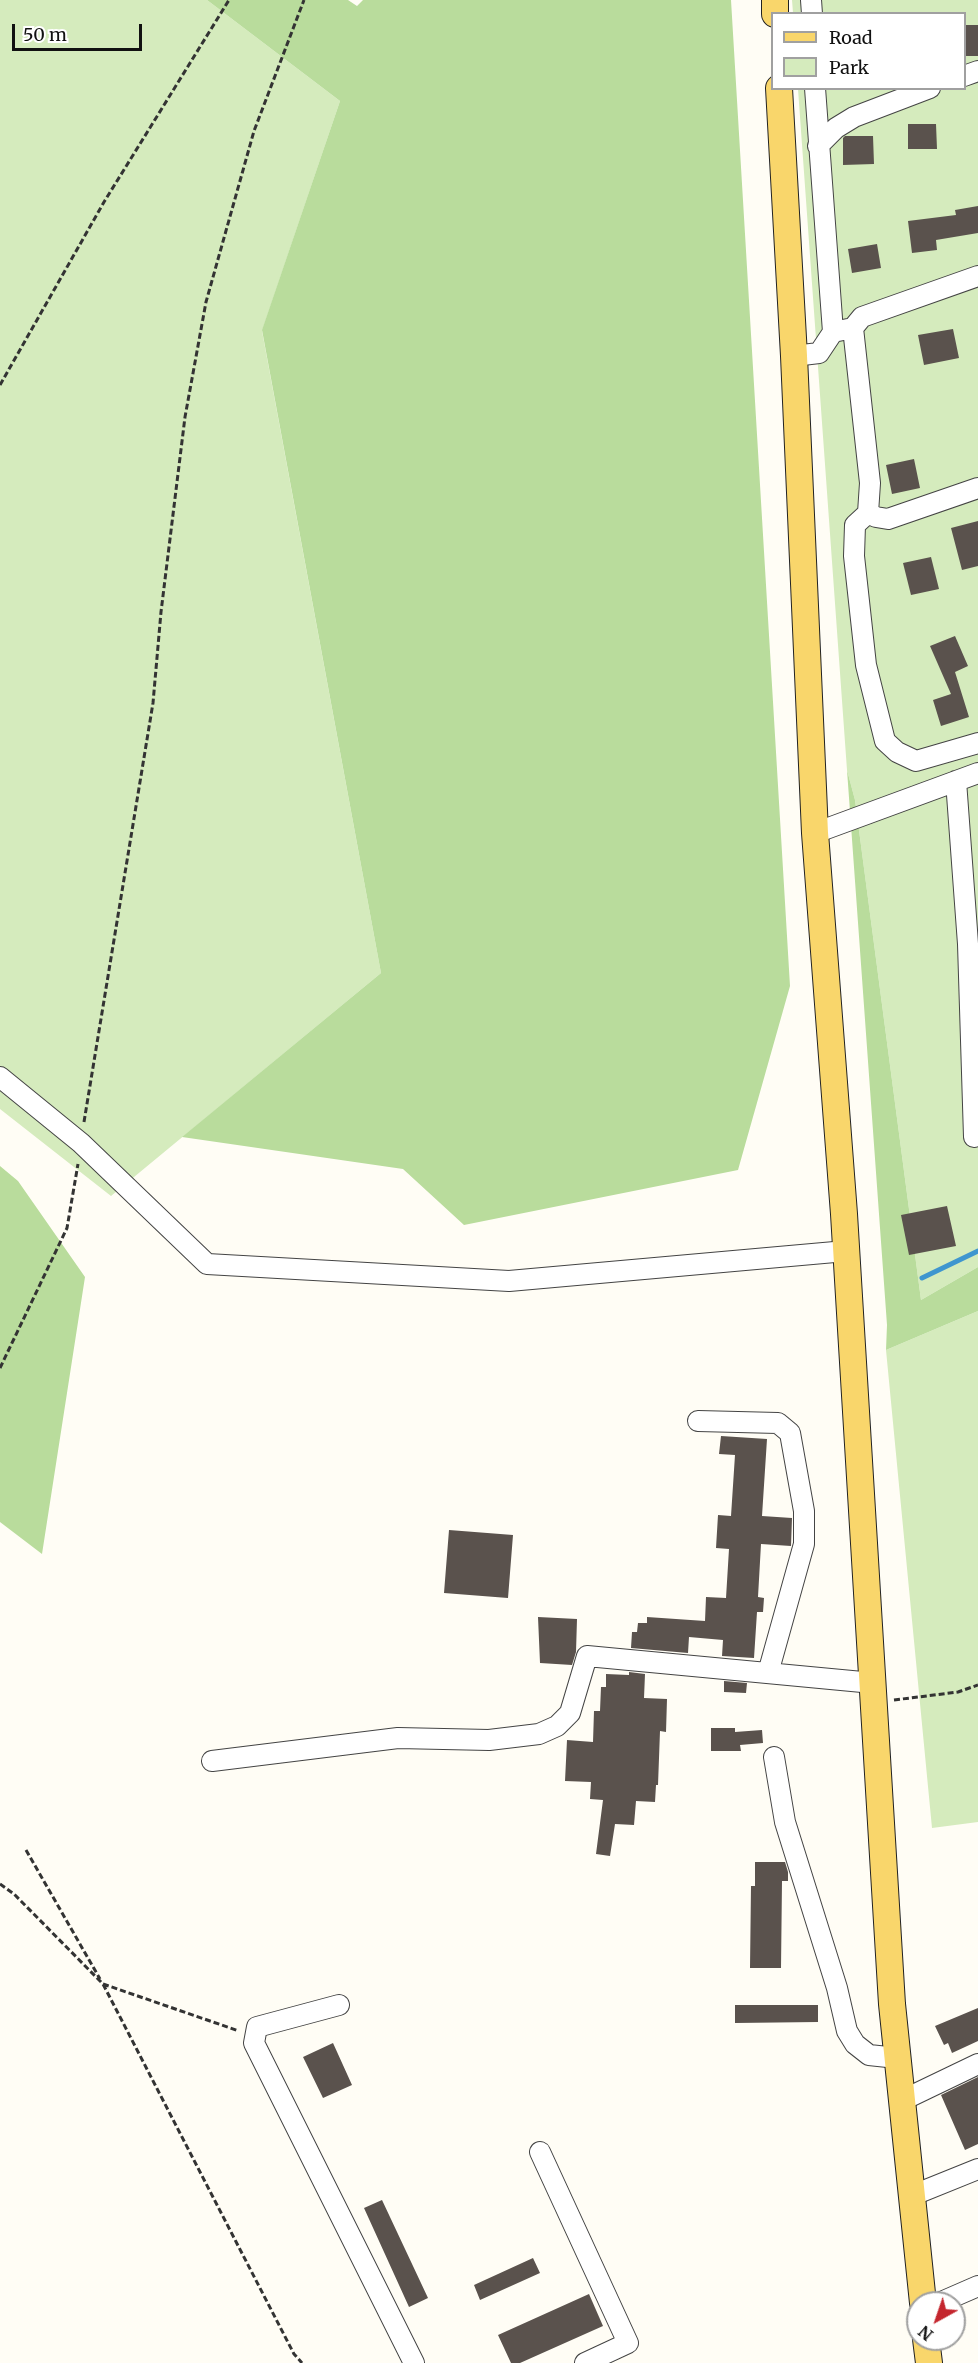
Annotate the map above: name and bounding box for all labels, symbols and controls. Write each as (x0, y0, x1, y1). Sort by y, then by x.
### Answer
scale bar (15, 12, 146, 50)
legend (771, 12, 966, 90)
text: 50 m (23, 23, 67, 46)
text: Road (829, 26, 873, 49)
text: Park (829, 56, 869, 79)
north arrow (906, 2291, 966, 2351)
text: N (914, 2322, 937, 2345)

